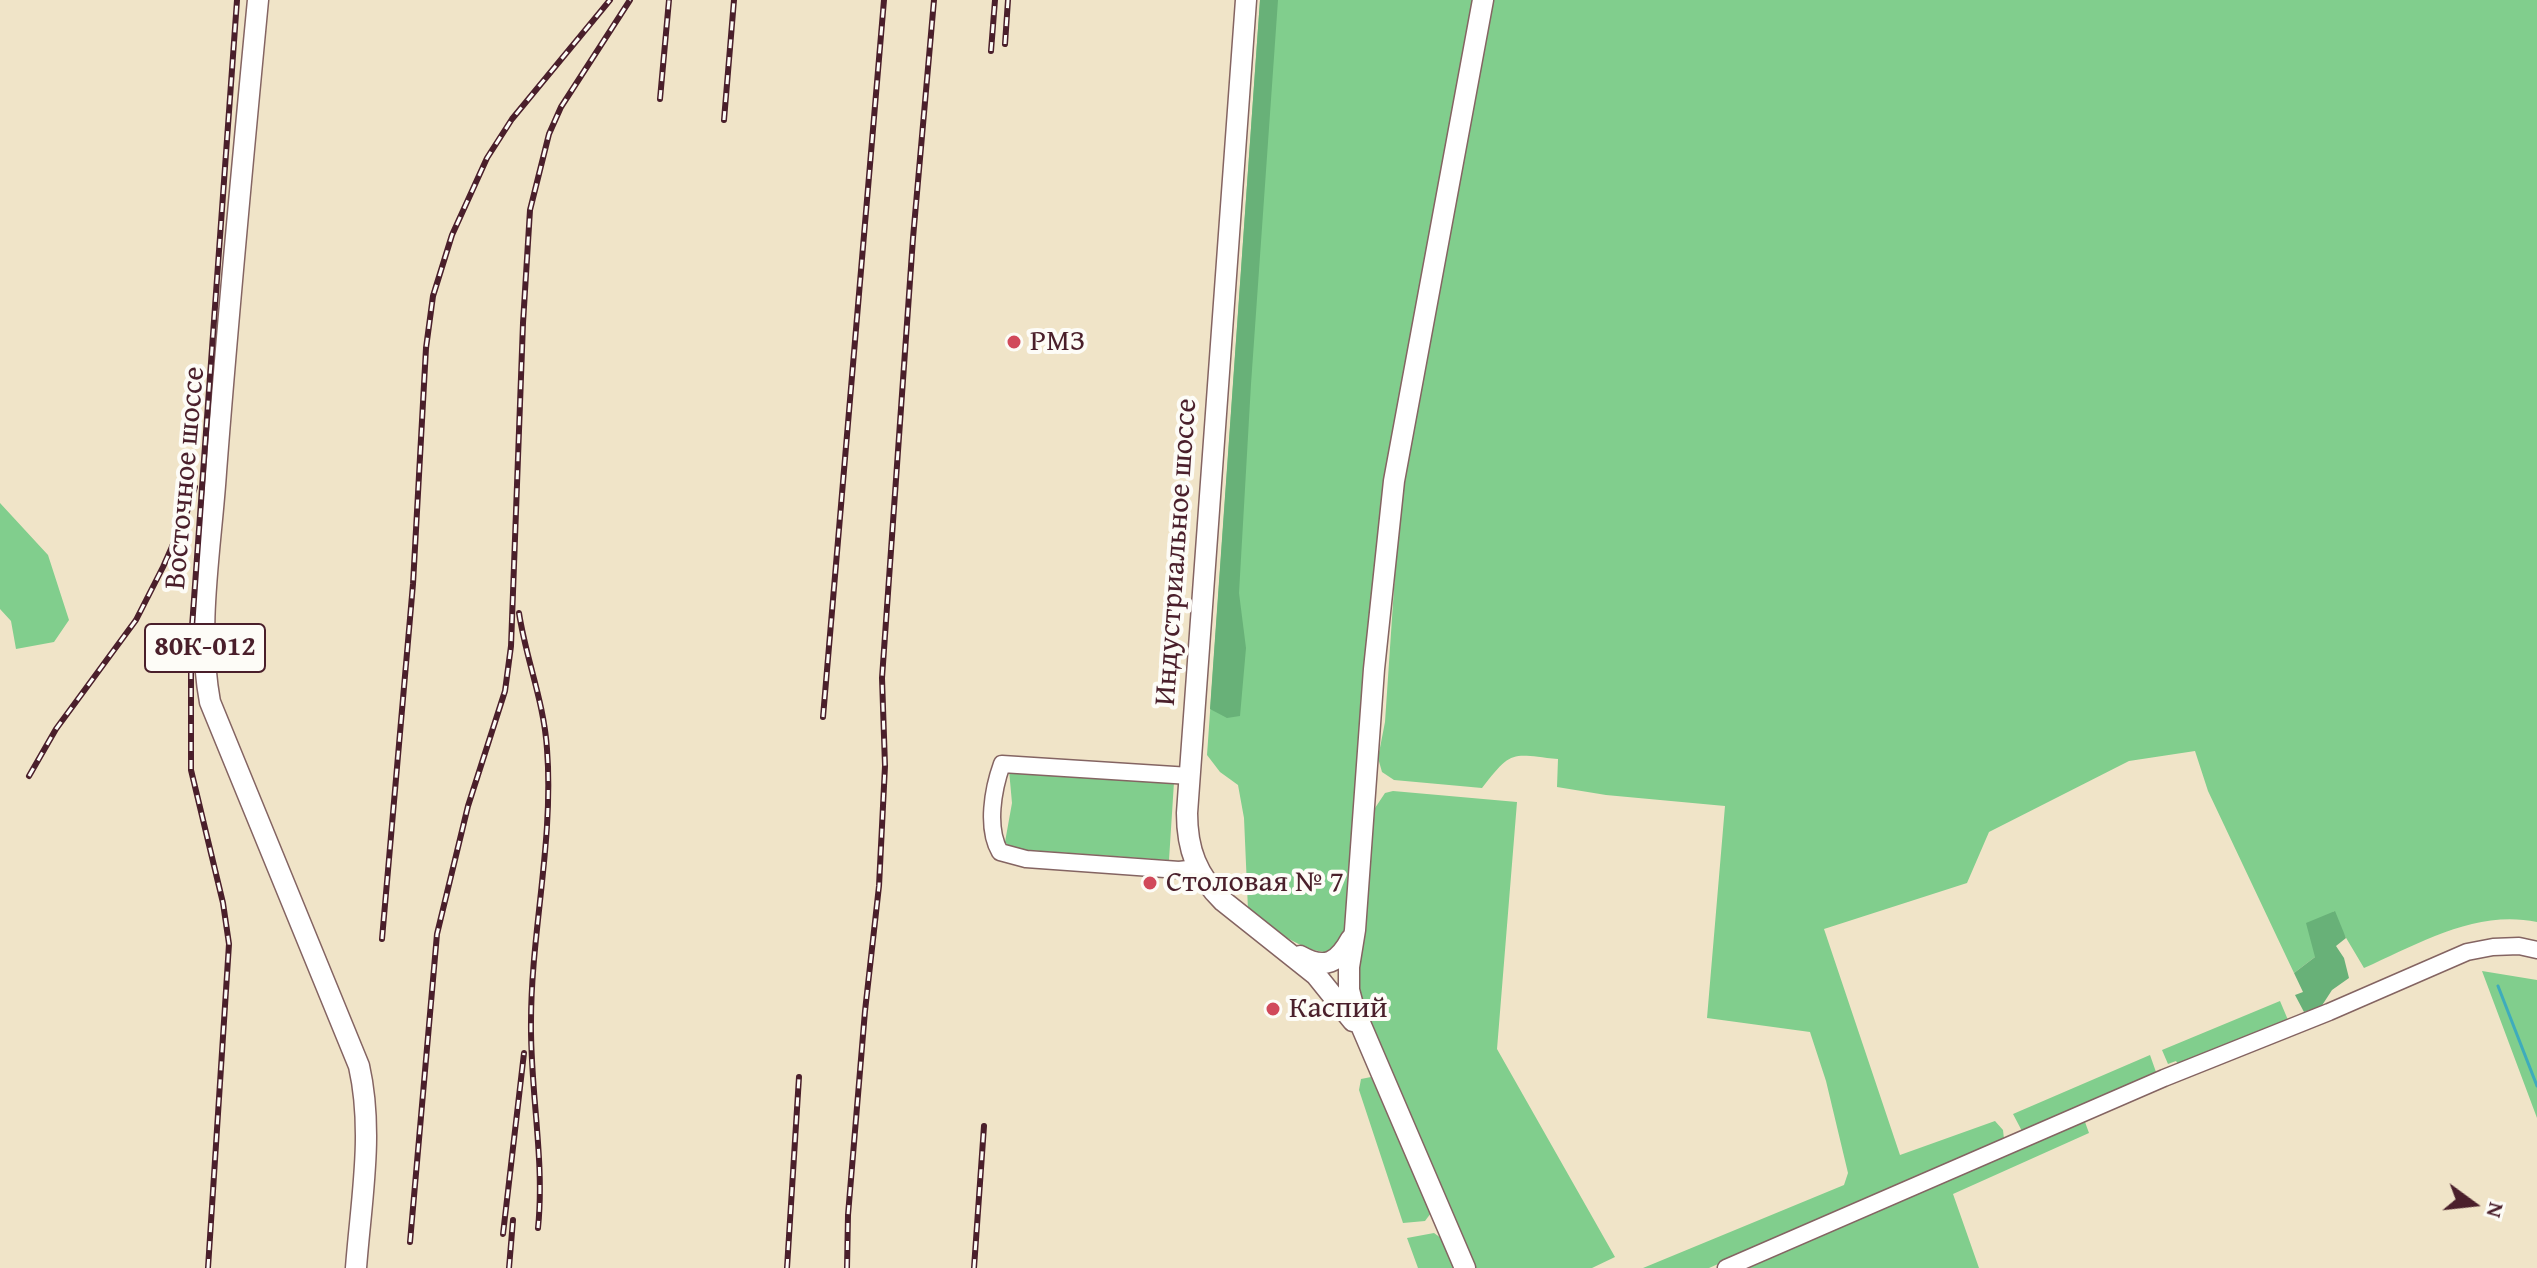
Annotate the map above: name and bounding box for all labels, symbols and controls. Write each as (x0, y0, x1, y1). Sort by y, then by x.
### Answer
place label: РМЗ (1030, 324, 1085, 360)
marker: РМЗ (1005, 333, 1023, 351)
street label: Восточное шоссе (158, 365, 214, 591)
street label: Индустриальное шоссе (1148, 397, 1206, 707)
road number: 80К-012 (145, 624, 265, 672)
place label: Столовая № 7 (1166, 865, 1344, 901)
marker: Столовая № 7 (1141, 874, 1159, 892)
place label: Каспий (1289, 991, 1388, 1027)
marker: Каспий (1264, 1000, 1282, 1018)
north arrow (2433, 1164, 2513, 1244)
text: N (2479, 1199, 2514, 1221)

